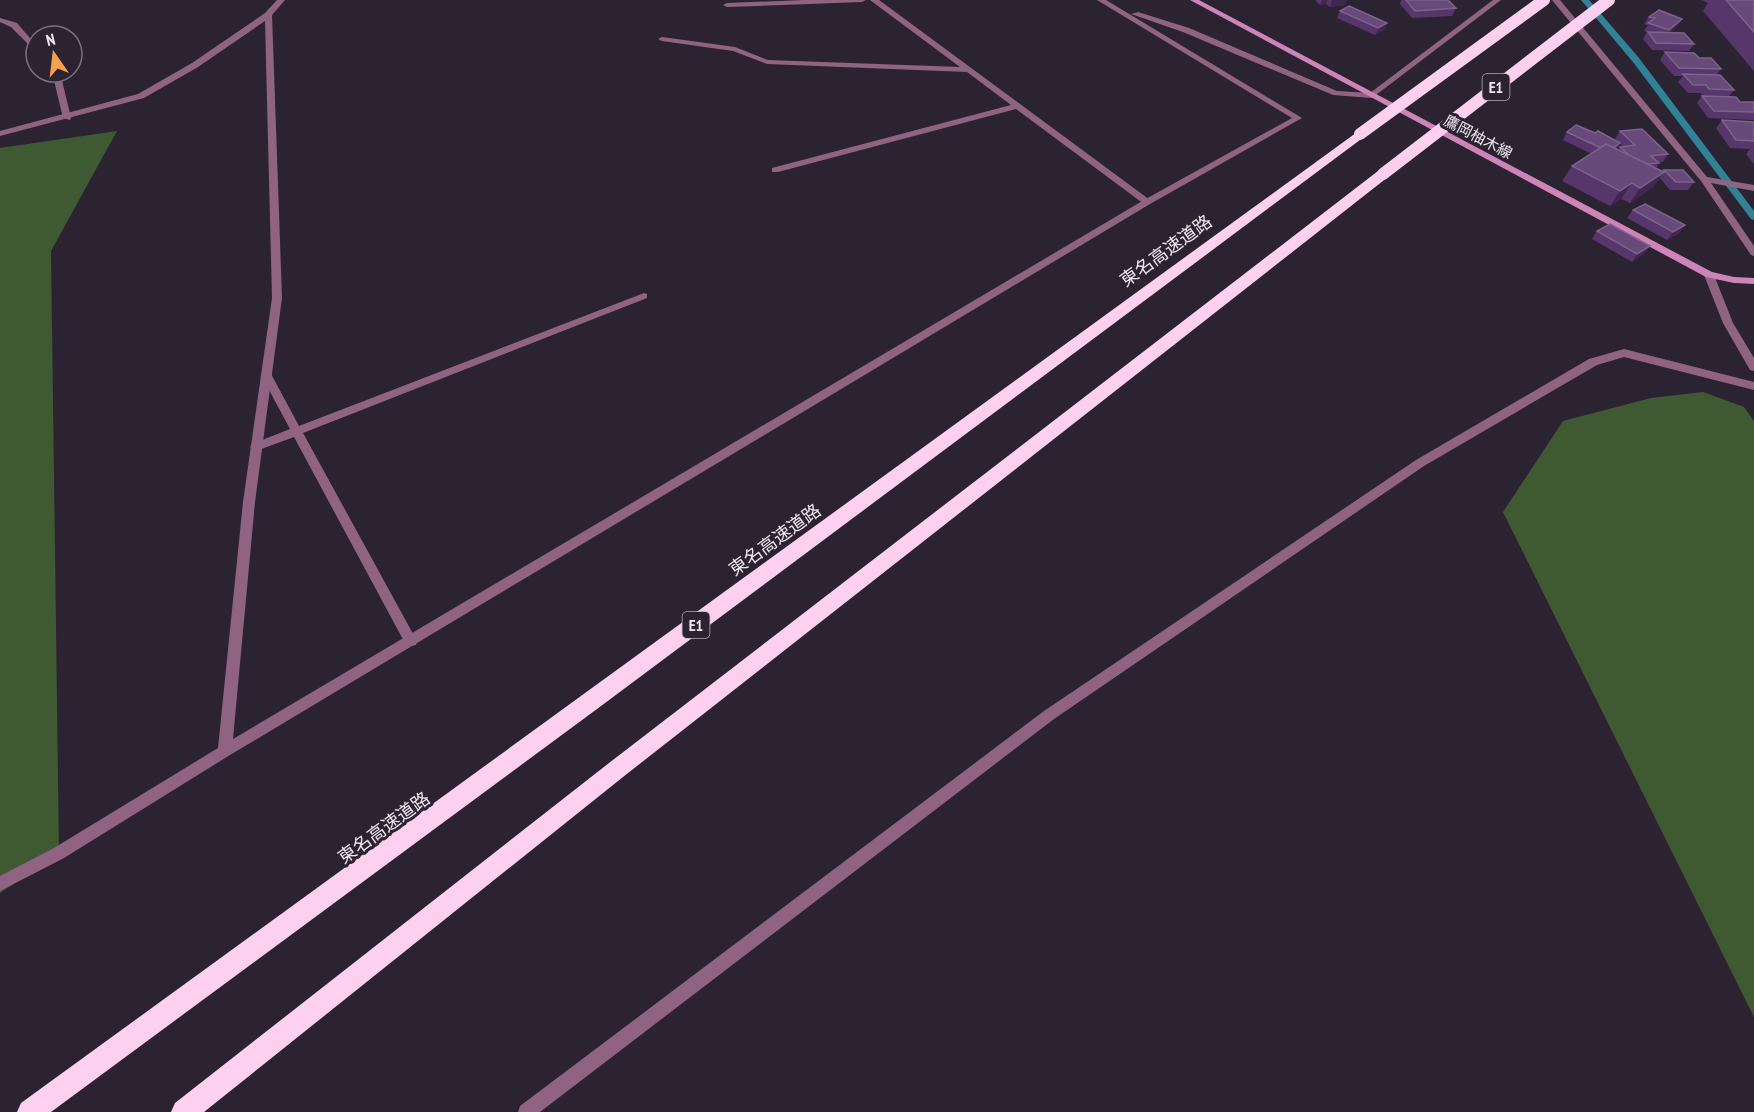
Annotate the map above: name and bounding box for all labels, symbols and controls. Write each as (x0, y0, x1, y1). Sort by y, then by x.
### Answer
north arrow (24, 24, 84, 84)
text: N (44, 29, 57, 50)
road number: E1 (1482, 74, 1510, 100)
street label: 鷹岡柚木線 (1441, 111, 1516, 163)
street label: 東名高速道路 (1115, 210, 1216, 292)
street label: 東名高速道路 (724, 499, 825, 581)
road number: E1 (682, 612, 710, 638)
street label: 東名高速道路 (333, 787, 434, 869)

